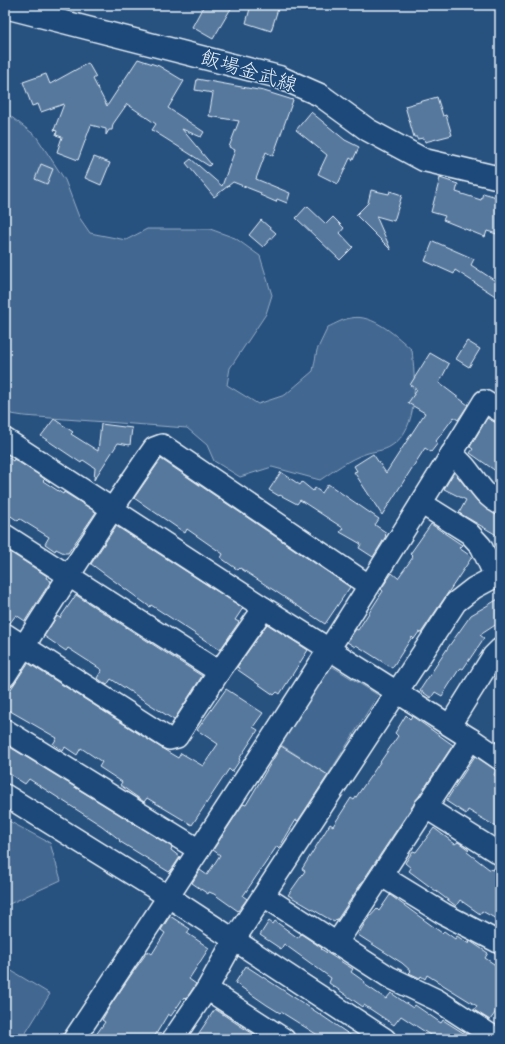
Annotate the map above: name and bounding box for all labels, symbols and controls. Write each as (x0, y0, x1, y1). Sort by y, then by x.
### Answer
street label: 飯場金武線 (198, 44, 300, 98)

